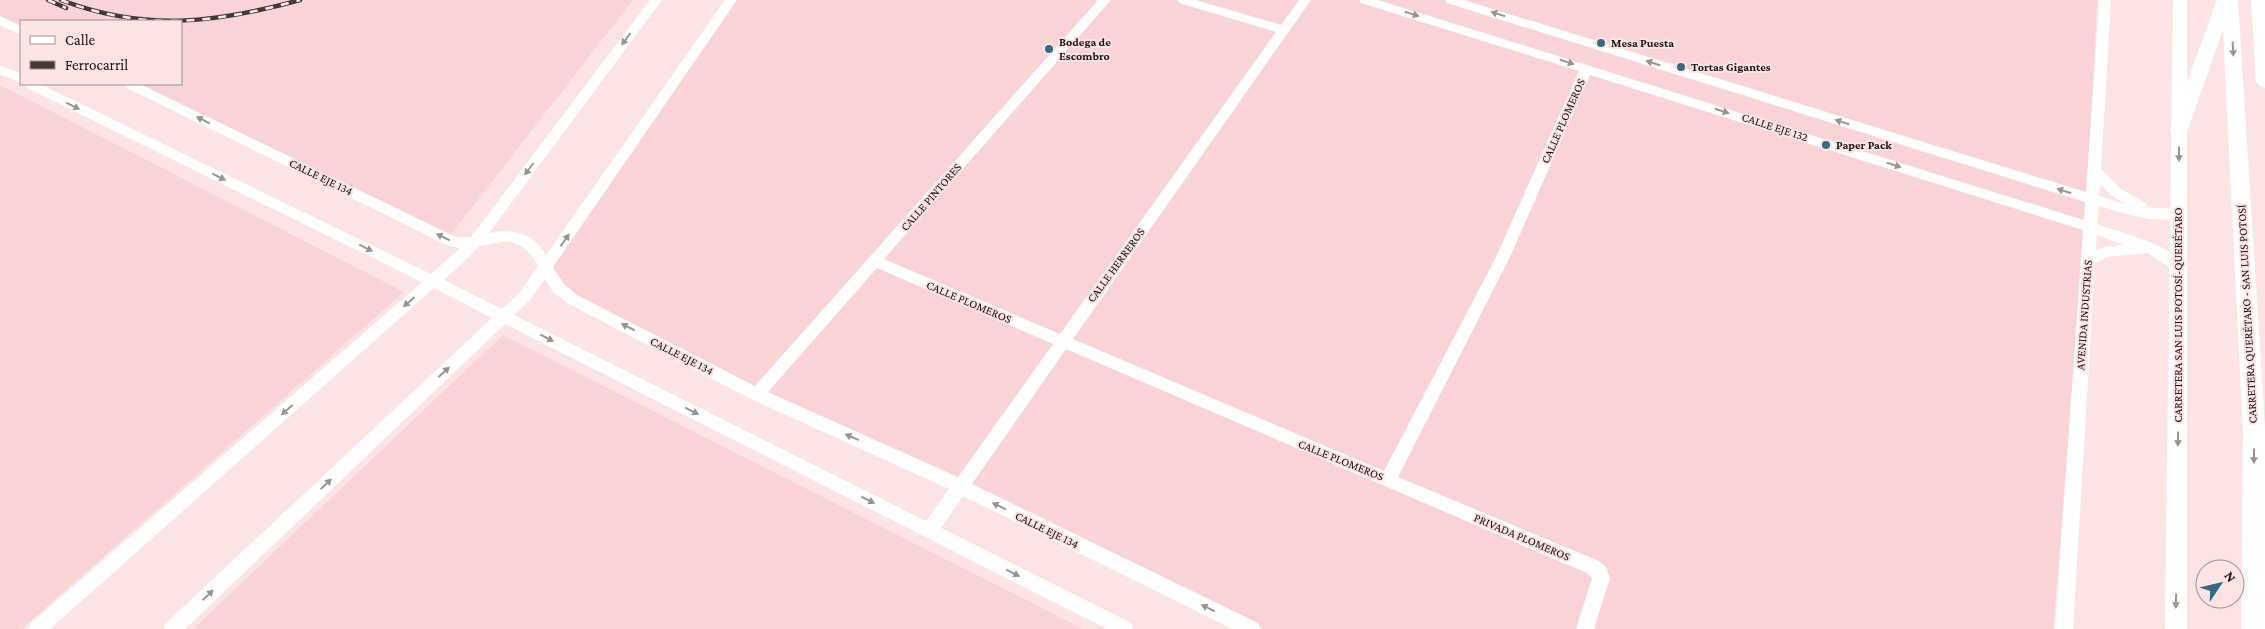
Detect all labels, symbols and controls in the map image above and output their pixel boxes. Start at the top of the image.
one-way arrow [1490,10,1505,18]
one-way arrow [1404,11,1419,19]
legend [20,20,182,85]
text: Calle [65,32,96,48]
one-way arrow [621,32,632,45]
place label: Bodega de Escombro [1059,35,1111,63]
place label: Mesa Puesta [1611,36,1674,50]
marker: Mesa Puesta [1595,37,1607,49]
one-way arrow [2229,41,2237,57]
marker: Bodega de Escombro [1043,43,1055,55]
text: Ferrocarril [65,57,128,73]
one-way arrow [1560,58,1575,66]
one-way arrow [1646,58,1661,66]
place label: Tortas Gigantes [1691,60,1771,74]
marker: Tortas Gigantes [1675,61,1687,73]
street label: CALLE PLOMEROS [1538,76,1588,165]
one-way arrow [66,101,81,110]
one-way arrow [1715,107,1730,115]
street label: CALLE EJE 132 [1740,110,1810,144]
one-way arrow [196,115,210,123]
one-way arrow [1834,117,1849,125]
place label: Paper Pack [1836,138,1892,152]
marker: Paper Pack [1820,139,1832,151]
one-way arrow [2175,146,2183,162]
street label: CALLE EJE 134 [287,156,355,198]
street label: CALLE PINTORES [898,160,965,234]
one-way arrow [1886,161,1901,169]
one-way arrow [524,162,534,176]
one-way arrow [212,173,227,181]
one-way arrow [2056,186,2071,194]
street label: CARRETERA QUERÉTARO - SAN LUIS POTOSÍ [2234,204,2260,424]
street label: CARRETERA SAN LUIS POTOSÍ-QUERÉTARO [2171,208,2185,422]
street label: CALLE HERREROS [1084,225,1148,305]
one-way arrow [436,233,451,241]
one-way arrow [560,234,570,247]
one-way arrow [358,244,373,252]
street label: AVENIDA INDUSTRIAS [2073,259,2095,371]
street label: CALLE PLOMEROS [924,278,1014,326]
one-way arrow [403,297,416,308]
one-way arrow [620,323,635,331]
one-way arrow [539,334,554,342]
street label: CALLE EJE 134 [648,334,716,378]
one-way arrow [437,366,449,378]
one-way arrow [280,404,293,415]
one-way arrow [684,407,699,415]
one-way arrow [2173,431,2181,447]
one-way arrow [845,432,859,440]
street label: CALLE PLOMEROS [1296,436,1386,484]
one-way arrow [2250,448,2258,464]
one-way arrow [319,478,331,490]
one-way arrow [861,496,875,504]
one-way arrow [992,502,1006,510]
street label: CALLE EJE 134 [1013,509,1081,551]
street label: PRIVADA PLOMEROS [1472,510,1573,564]
north arrow [2195,559,2245,609]
text: N [2221,568,2240,585]
one-way arrow [1006,569,1020,577]
one-way arrow [201,590,213,602]
one-way arrow [2172,593,2180,609]
one-way arrow [1201,604,1216,612]

